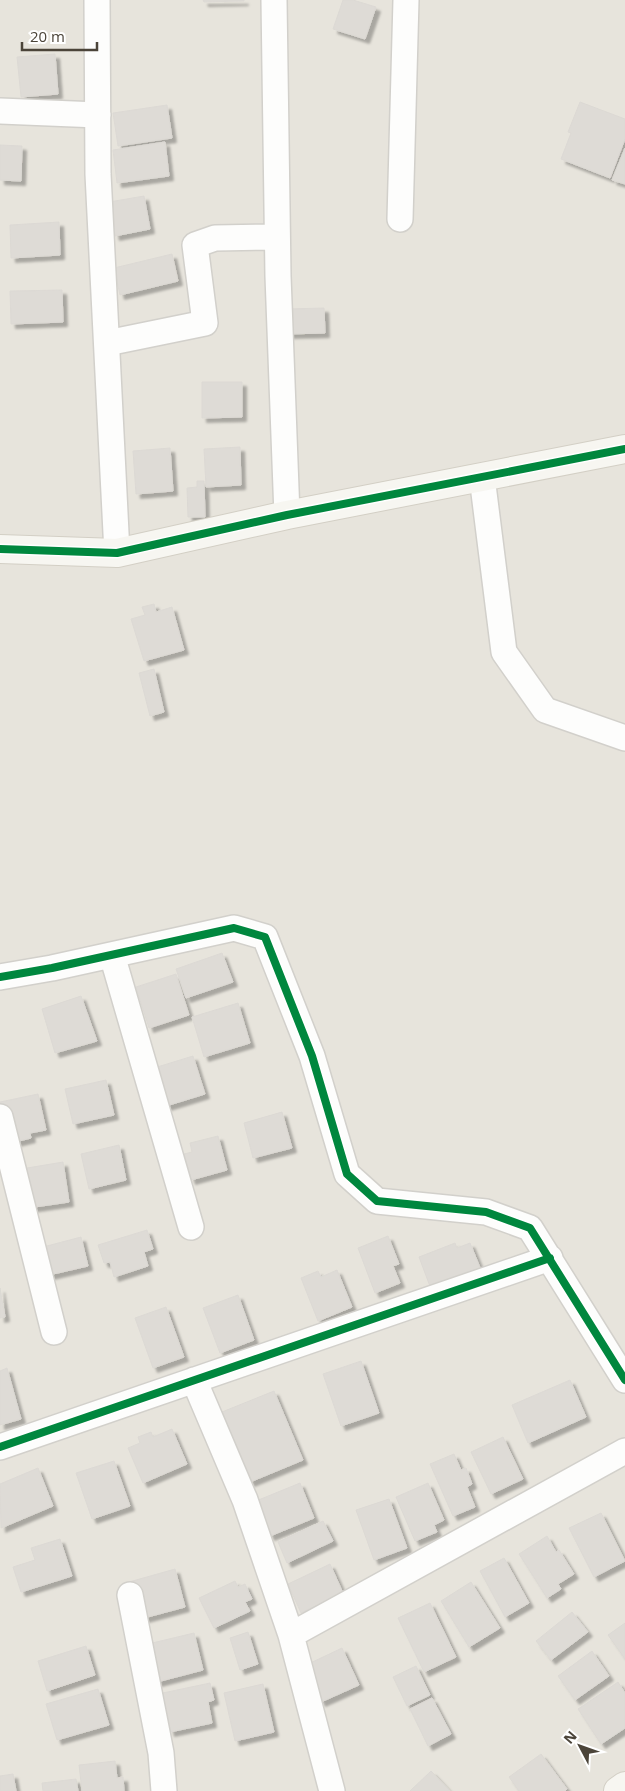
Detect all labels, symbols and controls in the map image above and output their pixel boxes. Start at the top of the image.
scale bar [22,20,98,52]
text: 20 m [30,26,65,46]
north arrow [555,1721,605,1771]
text: N [559,1727,581,1748]

